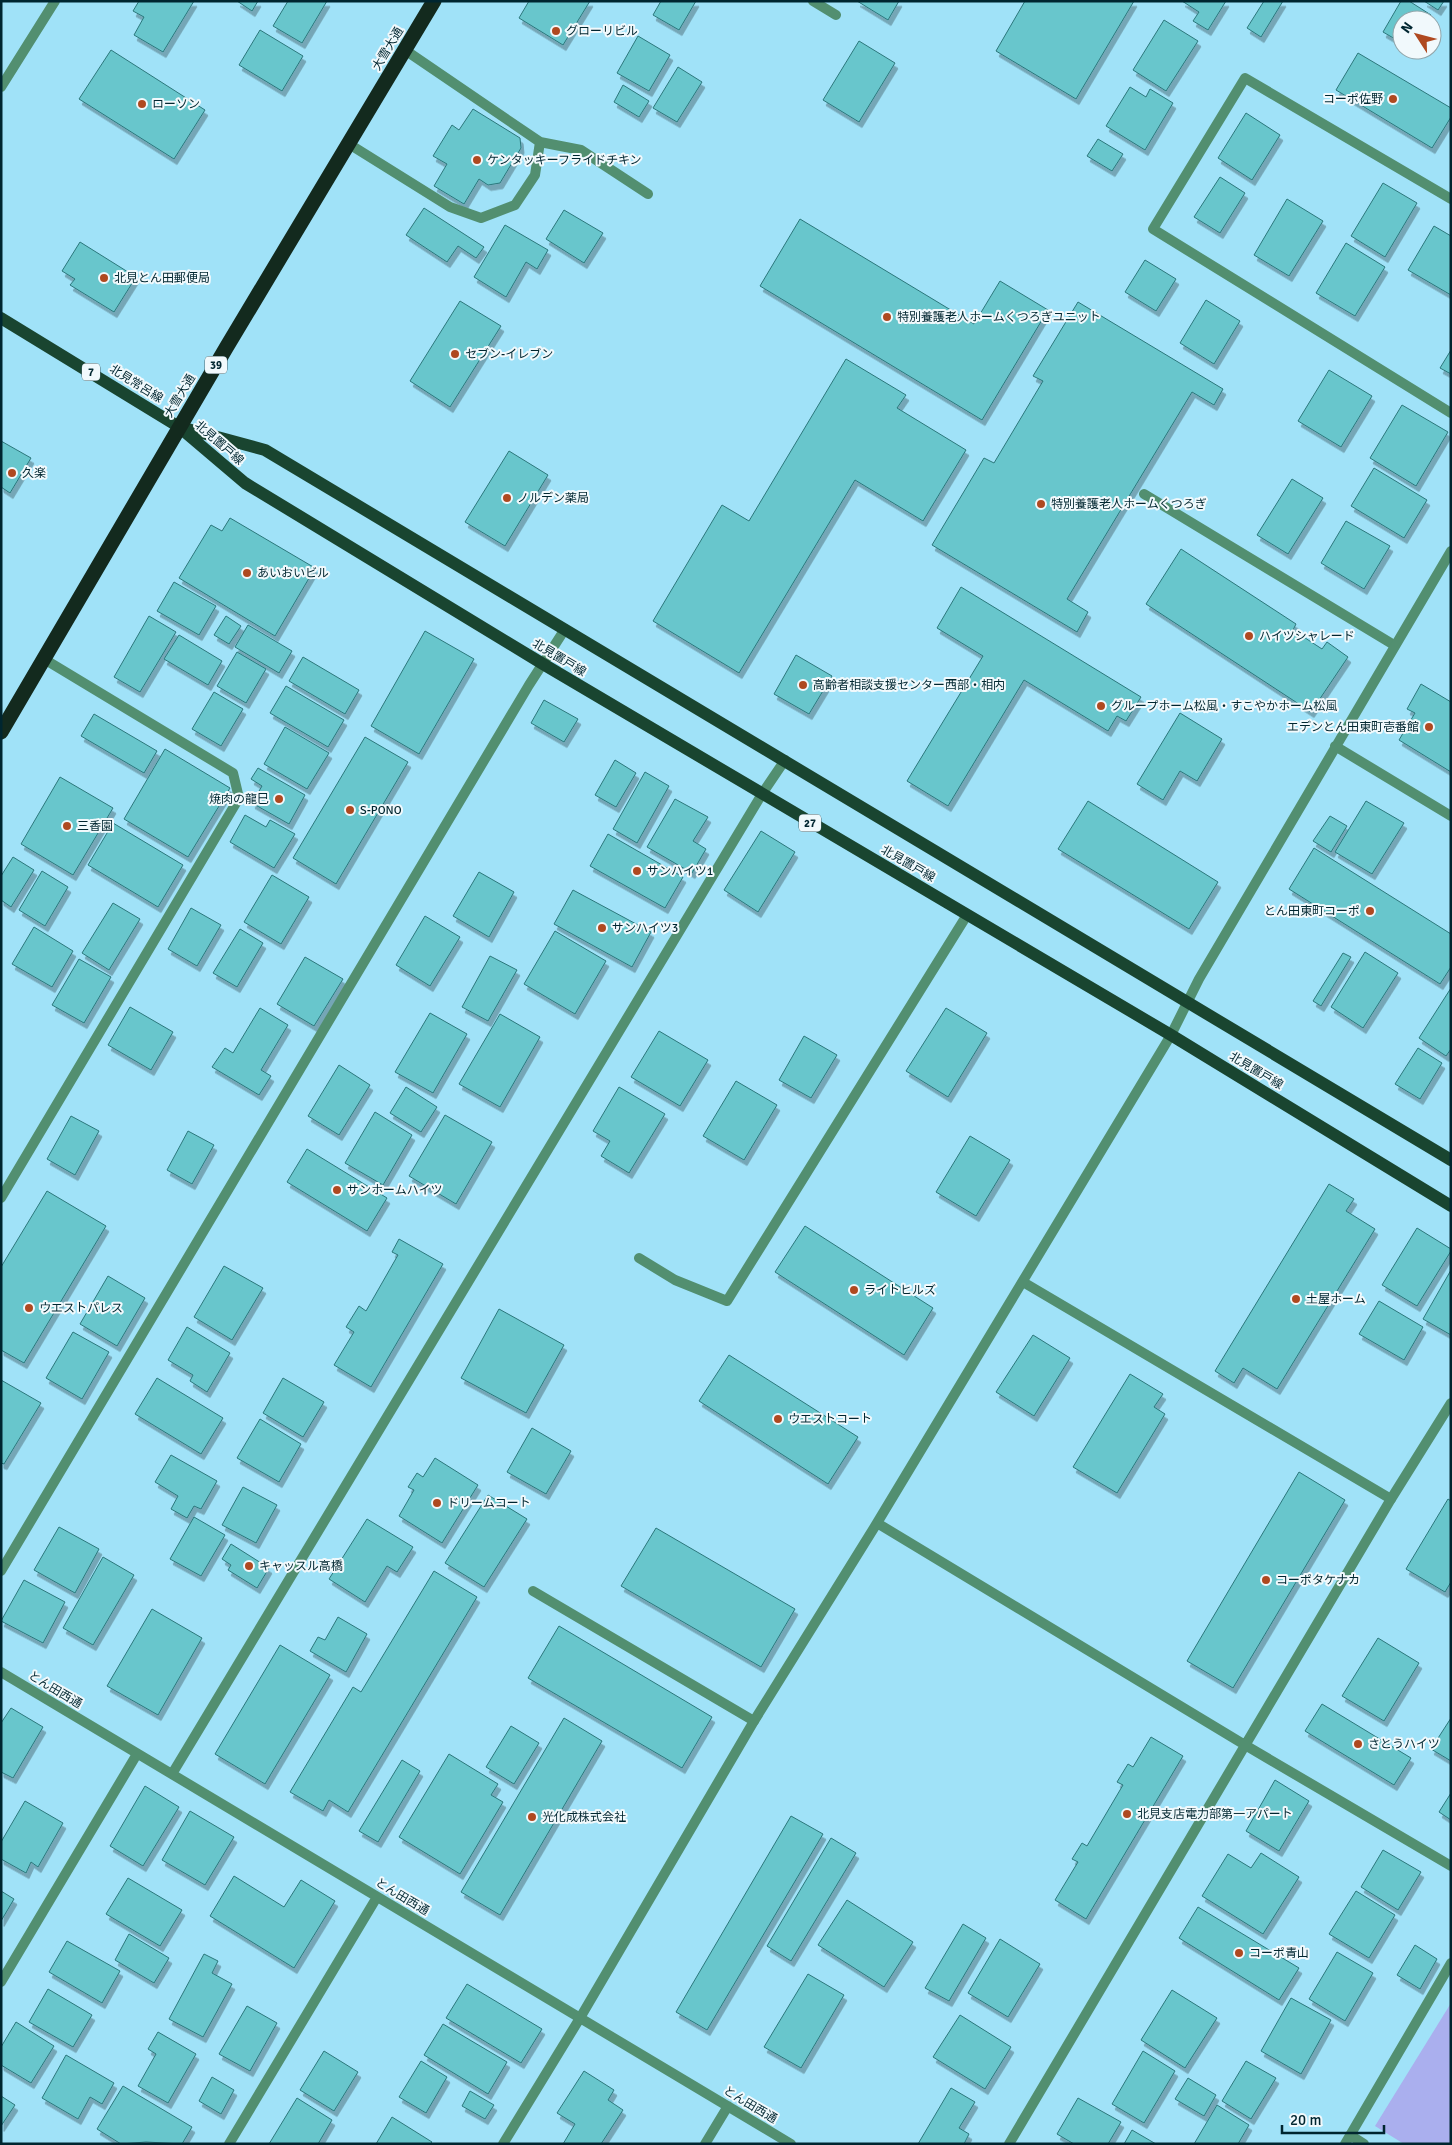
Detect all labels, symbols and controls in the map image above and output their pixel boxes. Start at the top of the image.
north arrow [1392,10,1442,60]
text: N [1397,19,1417,37]
place label: グローリビル [566,24,638,39]
street label: 大雪大通 [369,25,407,73]
marker: グローリビル [550,25,562,37]
place label: コーポ佐野 [1323,92,1383,107]
marker: コーポ佐野 [1387,93,1399,105]
place label: ローソン [152,97,200,112]
marker: ローソン [136,98,148,110]
place label: ケンタッキーフライドチキン [487,153,642,168]
marker: ケンタッキーフライドチキン [471,154,483,166]
place label: 北見とん田郵便局 [114,271,210,286]
marker: 北見とん田郵便局 [98,272,110,284]
place label: 特別養護老人ホームくつろぎユニット [897,310,1101,325]
marker: 特別養護老人ホームくつろぎユニット [881,311,893,323]
place label: セブン-イレブン [465,347,553,362]
marker: セブン-イレブン [449,348,461,360]
road number: 39 [205,356,227,374]
street label: 北見常呂線 [107,362,165,406]
road number: 7 [82,364,100,381]
street label: 大雪大通 [161,372,199,420]
street label: 北見置戸線 [191,418,247,468]
place label: 久楽 [22,466,46,481]
marker: 久楽 [6,467,18,479]
place label: ノルデン薬局 [517,491,589,506]
marker: ノルデン薬局 [501,492,513,504]
place label: 特別養護老人ホームくつろぎ [1051,497,1207,512]
marker: 特別養護老人ホームくつろぎ [1035,498,1047,510]
place label: あいおいビル [257,566,329,581]
marker: あいおいビル [241,567,253,579]
place label: ハイツシャレード [1259,629,1355,644]
marker: ハイツシャレード [1243,630,1255,642]
street label: 北見置戸線 [529,636,589,680]
place label: 高齢者相談支援センター西部・相内 [813,678,1005,693]
marker: 高齢者相談支援センター西部・相内 [797,679,809,691]
place label: グループホーム松風・すこやかホーム松風 [1111,699,1338,714]
marker: グループホーム松風・すこやかホーム松風 [1095,700,1107,712]
place label: エデンとん田東町壱番館 [1287,720,1419,735]
marker: エデンとん田東町壱番館 [1423,721,1435,733]
place label: 焼肉の龍巳 [209,792,269,807]
marker: 焼肉の龍巳 [273,793,285,805]
place label: S-PONO [360,803,402,818]
marker: S-PONO [344,804,356,816]
road number: 27 [799,814,821,831]
place label: 三香園 [77,819,113,834]
marker: 三香園 [61,820,73,832]
street label: 北見置戸線 [878,843,938,885]
place label: サンハイツ1 [647,864,713,879]
marker: サンハイツ1 [631,865,643,877]
place label: とん田東町コーポ [1264,904,1360,919]
marker: とん田東町コーポ [1364,905,1376,917]
place label: サンハイツ3 [612,921,678,936]
marker: サンハイツ3 [596,922,608,934]
street label: 北見置戸線 [1226,1049,1286,1093]
place label: サンホームハイツ [347,1183,442,1198]
marker: サンホームハイツ [331,1184,343,1196]
place label: ライトヒルズ [864,1283,936,1298]
marker: ライトヒルズ [848,1284,860,1296]
place label: 土屋ホーム [1306,1292,1366,1307]
marker: 土屋ホーム [1290,1293,1302,1305]
place label: ウエストパレス [39,1301,123,1316]
marker: ウエストパレス [23,1302,35,1314]
place label: ウエストコート [788,1412,872,1427]
marker: ウエストコート [772,1413,784,1425]
place label: ドリームコート [447,1496,531,1511]
marker: ドリームコート [431,1497,443,1509]
place label: キャッスル高橋 [259,1559,343,1574]
marker: キャッスル高橋 [243,1560,255,1572]
place label: コーポタケナカ [1276,1573,1360,1588]
marker: コーポタケナカ [1260,1574,1272,1586]
street label: とん田西通 [25,1668,85,1712]
place label: さとうハイツ [1368,1737,1440,1752]
marker: さとうハイツ [1352,1738,1364,1750]
place label: 北見支店電力部第一アパート [1137,1807,1293,1822]
marker: 北見支店電力部第一アパート [1121,1808,1133,1820]
place label: 光化成株式会社 [542,1810,626,1825]
marker: 光化成株式会社 [526,1811,538,1823]
street label: とん田西通 [372,1875,432,1919]
place label: コーポ青山 [1249,1946,1309,1961]
marker: コーポ青山 [1233,1947,1245,1959]
street label: とん田西通 [720,2083,780,2127]
scale bar [1282,2102,1384,2134]
text: 20 m [1290,2111,1321,2129]

